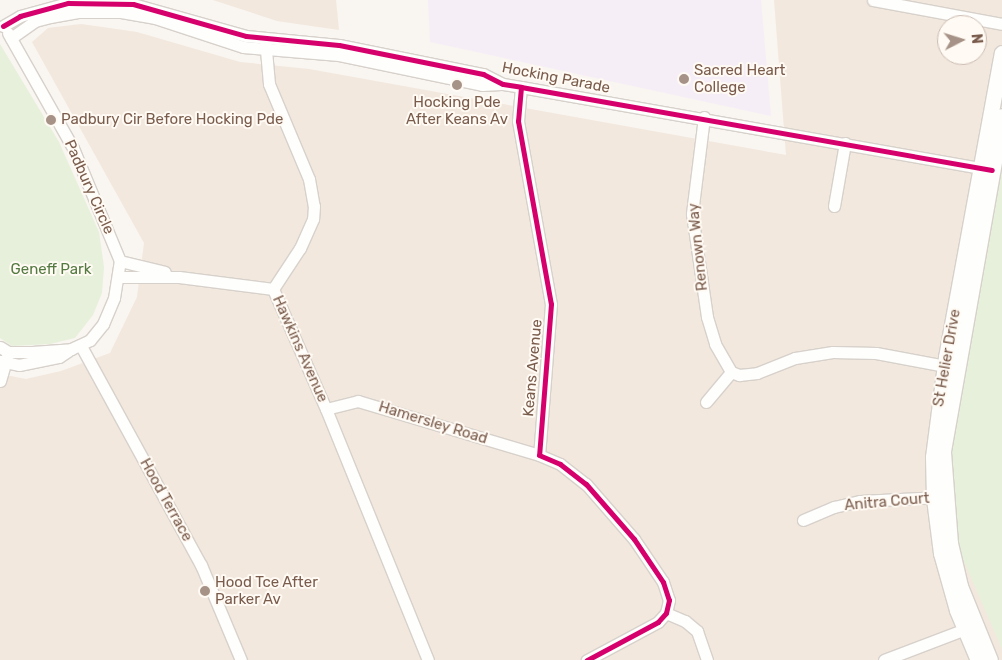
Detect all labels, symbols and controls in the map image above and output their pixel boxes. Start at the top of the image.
north arrow [937,15,987,65]
text: N [968,33,985,44]
street label: Hocking Parade [500,59,612,97]
place label: Sacred Heart College [694,61,785,96]
marker: Sacred Heart College [678,73,690,85]
marker: Hocking Pde After Keans Av [451,79,463,91]
place label: Hocking Pde After Keans Av [406,93,508,128]
place label: Padbury Cir Before Hocking Pde [61,111,284,129]
marker: Padbury Cir Before Hocking Pde [45,114,57,126]
street label: Padbury Circle [60,137,118,237]
street label: Renown Way [684,202,712,292]
park label: Geneff Park [10,261,92,279]
street label: Hawkins Avenue [268,293,332,405]
street label: St Helier Drive [930,308,964,408]
street label: Keans Avenue [520,318,546,418]
street label: Hamersley Road [376,398,490,448]
street label: Hood Terrace [136,455,196,545]
street label: Anitra Court [844,489,930,515]
place label: Hood Tce After Parker Av [215,573,319,608]
marker: Hood Tce After Parker Av [199,585,211,597]

